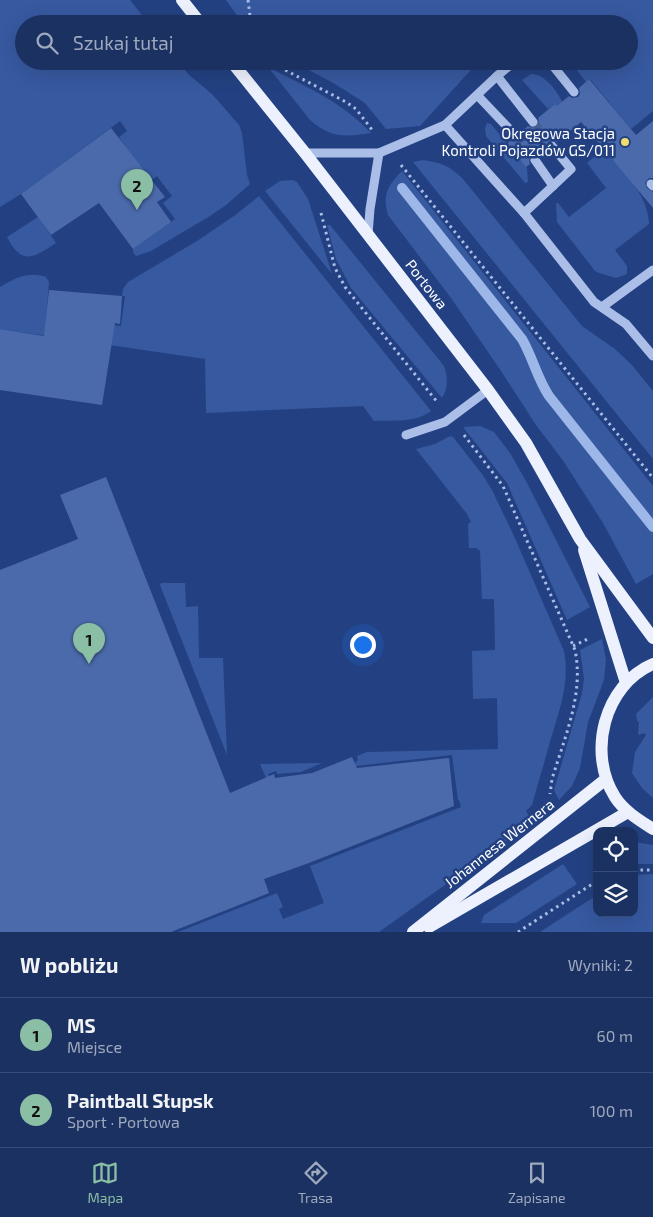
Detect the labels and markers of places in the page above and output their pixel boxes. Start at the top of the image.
place label: Okręgowa Stacja Kontroli Pojazdów GS/011 [442,124,615,160]
marker: Okręgowa Stacja Kontroli Pojazdów GS/011 [619,136,631,148]
pin: 2 [121,169,153,210]
pin: 1 [73,623,105,664]

